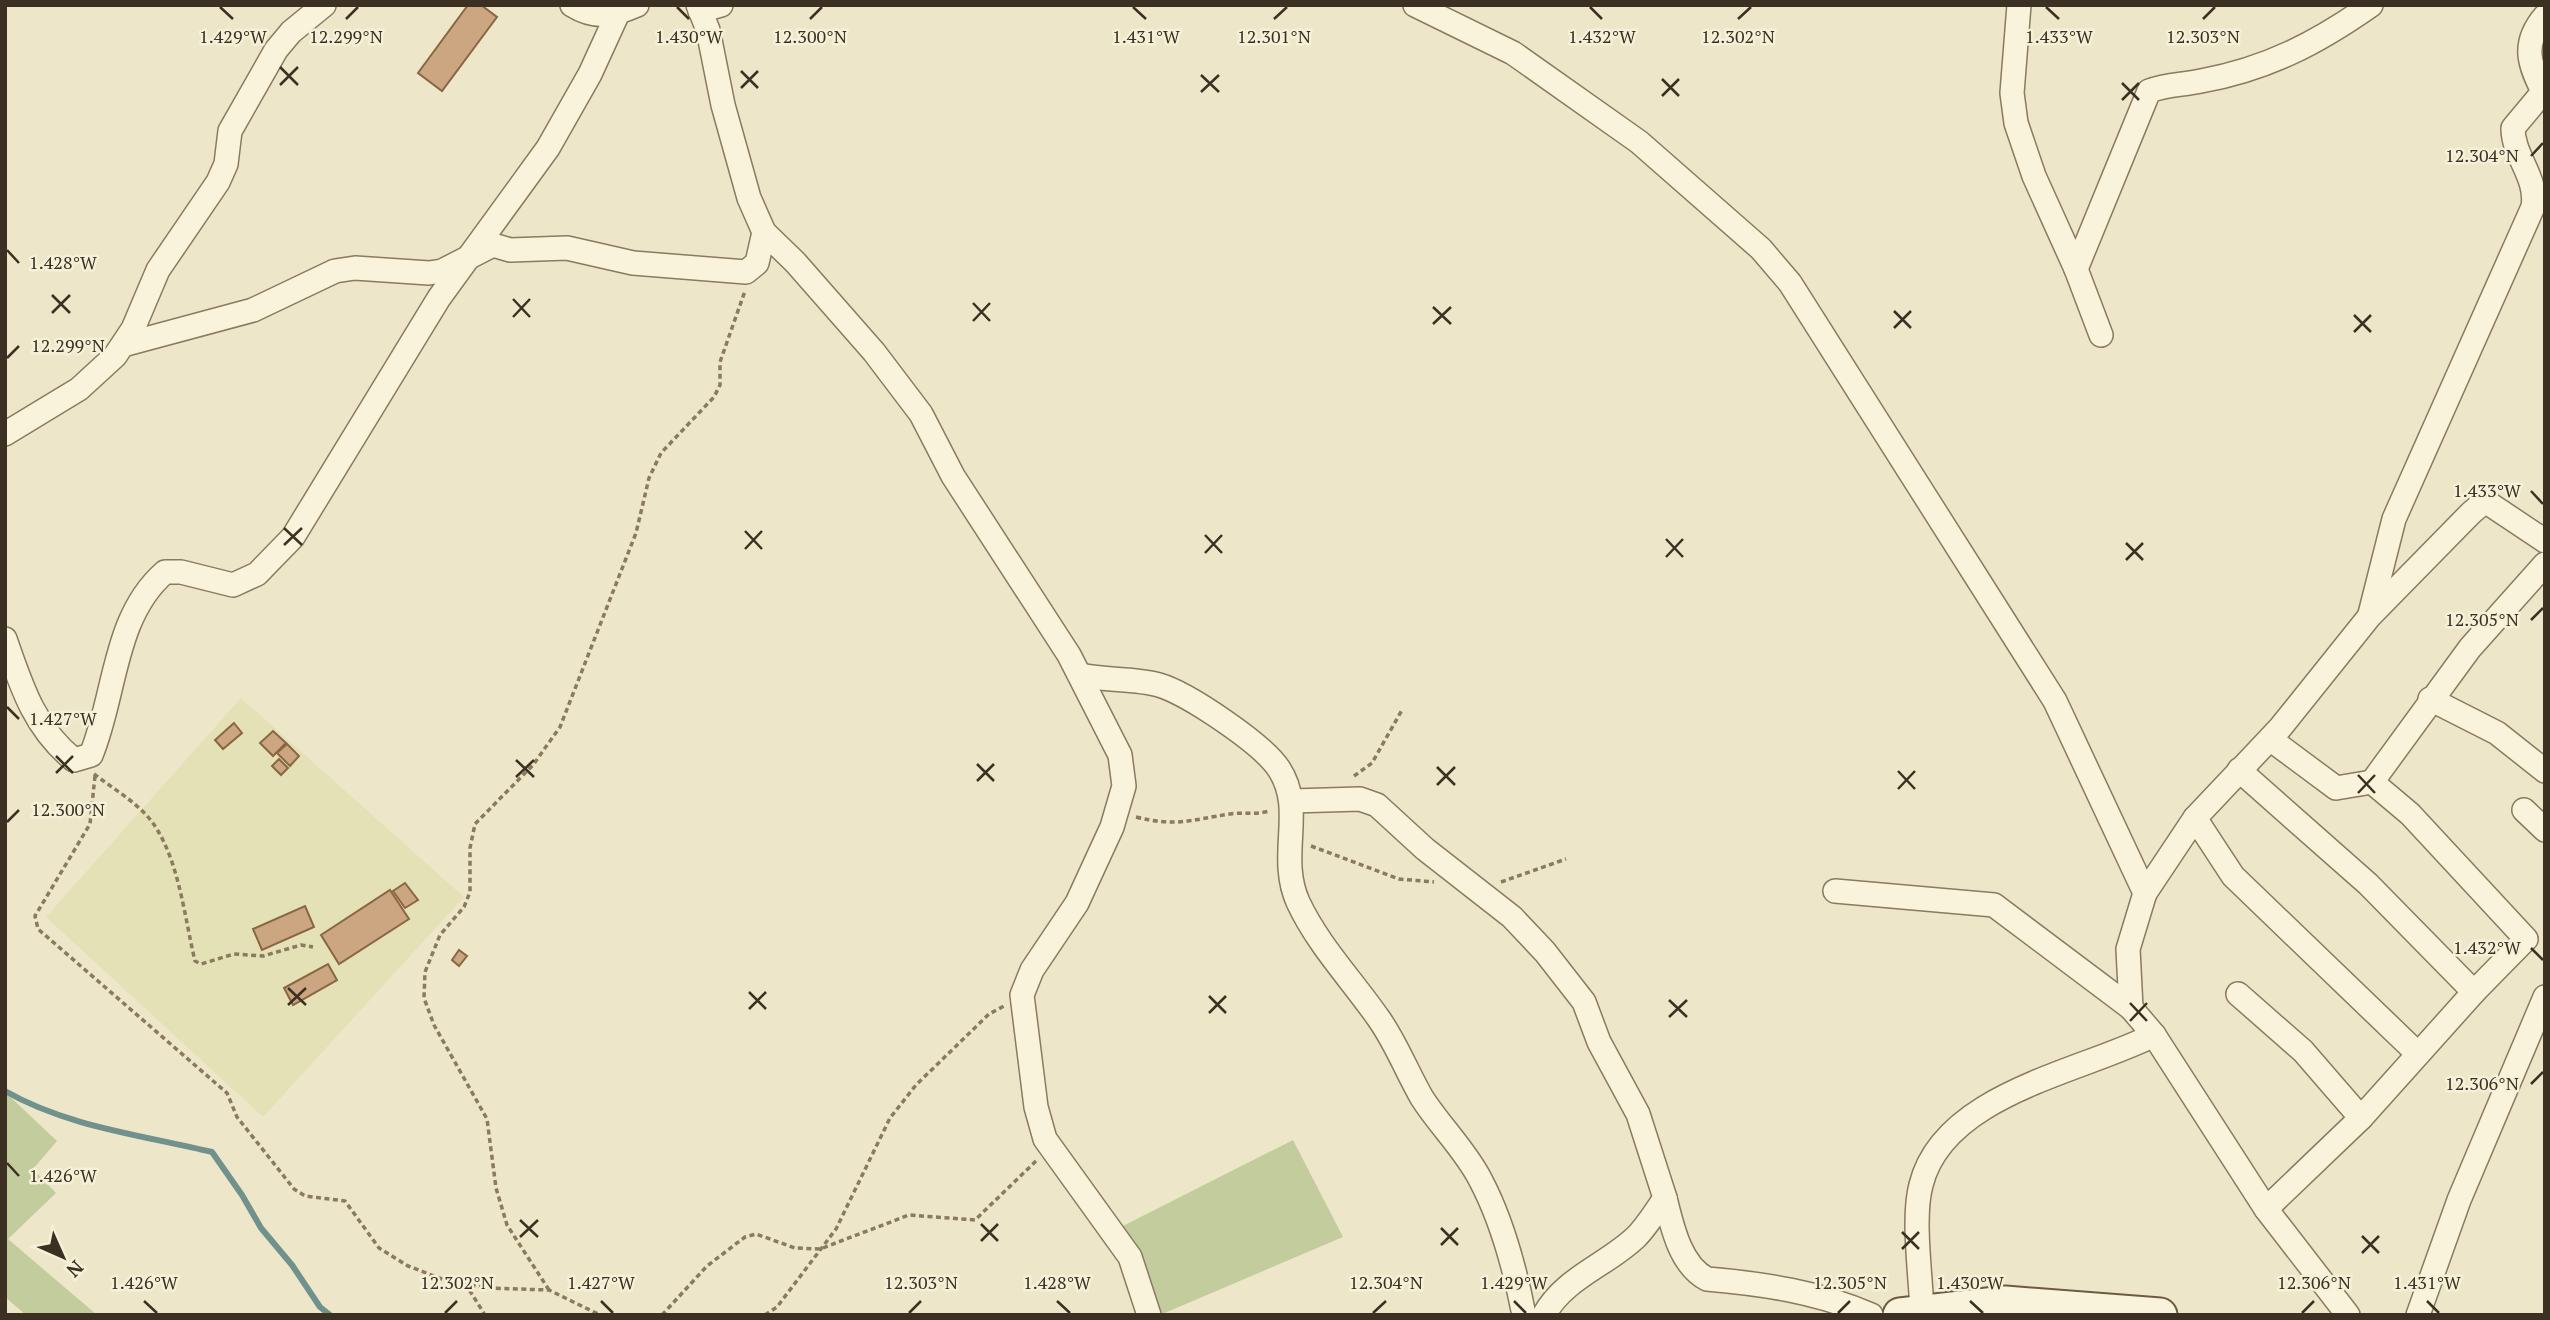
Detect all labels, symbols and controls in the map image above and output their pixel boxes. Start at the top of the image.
text: 1.429°W [199,24,267,48]
text: 12.299°N [309,24,383,48]
text: 1.430°W [655,24,723,48]
text: 12.300°N [773,24,847,48]
text: 1.431°W [1112,24,1180,48]
text: 12.301°N [1237,24,1311,48]
text: 1.432°W [1568,24,1636,48]
text: 12.302°N [1701,24,1775,48]
text: 1.433°W [2025,24,2093,48]
text: 12.303°N [2166,24,2240,48]
text: 12.304°N [2445,143,2519,167]
text: 1.428°W [29,250,97,274]
text: 12.299°N [31,333,105,357]
text: 1.433°W [2453,478,2521,502]
text: 12.305°N [2445,607,2519,631]
text: 1.427°W [29,706,97,730]
text: 12.300°N [31,797,105,821]
text: 1.432°W [2453,935,2521,959]
text: 12.306°N [2445,1071,2519,1095]
text: 1.426°W [29,1163,97,1187]
north arrow [28,1222,98,1292]
text: N [61,1255,89,1284]
text: 1.426°W [110,1270,178,1294]
text: 12.302°N [420,1270,494,1294]
text: 1.427°W [567,1270,635,1294]
text: 12.303°N [884,1270,958,1294]
text: 1.428°W [1023,1270,1091,1294]
text: 12.304°N [1349,1270,1423,1294]
text: 1.429°W [1480,1270,1548,1294]
text: 12.305°N [1813,1270,1887,1294]
text: 1.430°W [1936,1270,2004,1294]
text: 12.306°N [2277,1270,2351,1294]
text: 1.431°W [2393,1270,2461,1294]

